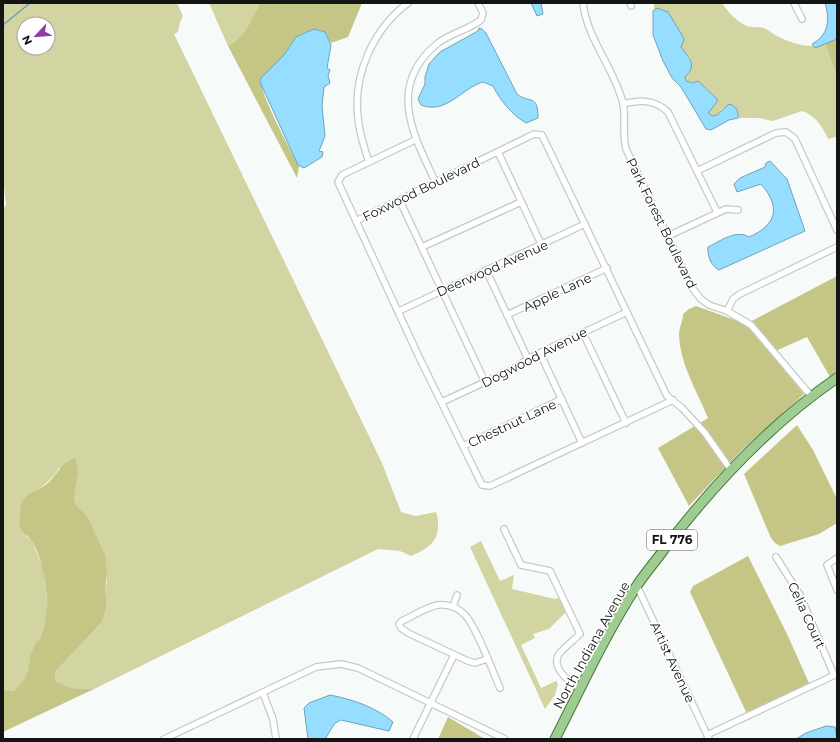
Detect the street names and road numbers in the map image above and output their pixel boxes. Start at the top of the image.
street label: Foxwood Boulevard [360,154,482,224]
street label: Park Forest Boulevard [623,155,701,291]
street label: Deerwood Avenue [434,236,551,300]
street label: Apple Lane [520,269,594,315]
street label: Dogwood Avenue [478,323,590,391]
street label: Chestnut Lane [465,395,559,450]
road number: FL 776 [647,530,697,550]
street label: North Indiana Avenue [549,578,633,712]
street label: Celia Court [785,579,829,651]
street label: Artist Avenue [647,619,699,705]

